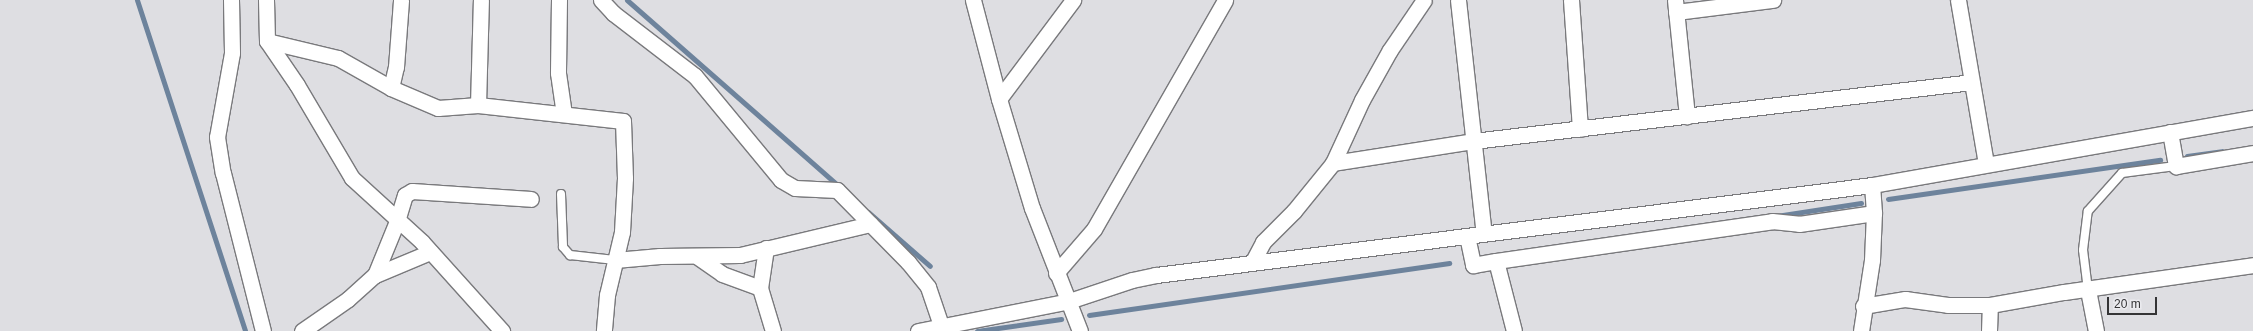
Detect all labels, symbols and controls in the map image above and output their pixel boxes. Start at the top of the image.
scale bar [2109,289,2159,315]
text: 20 m [2114,297,2141,311]

